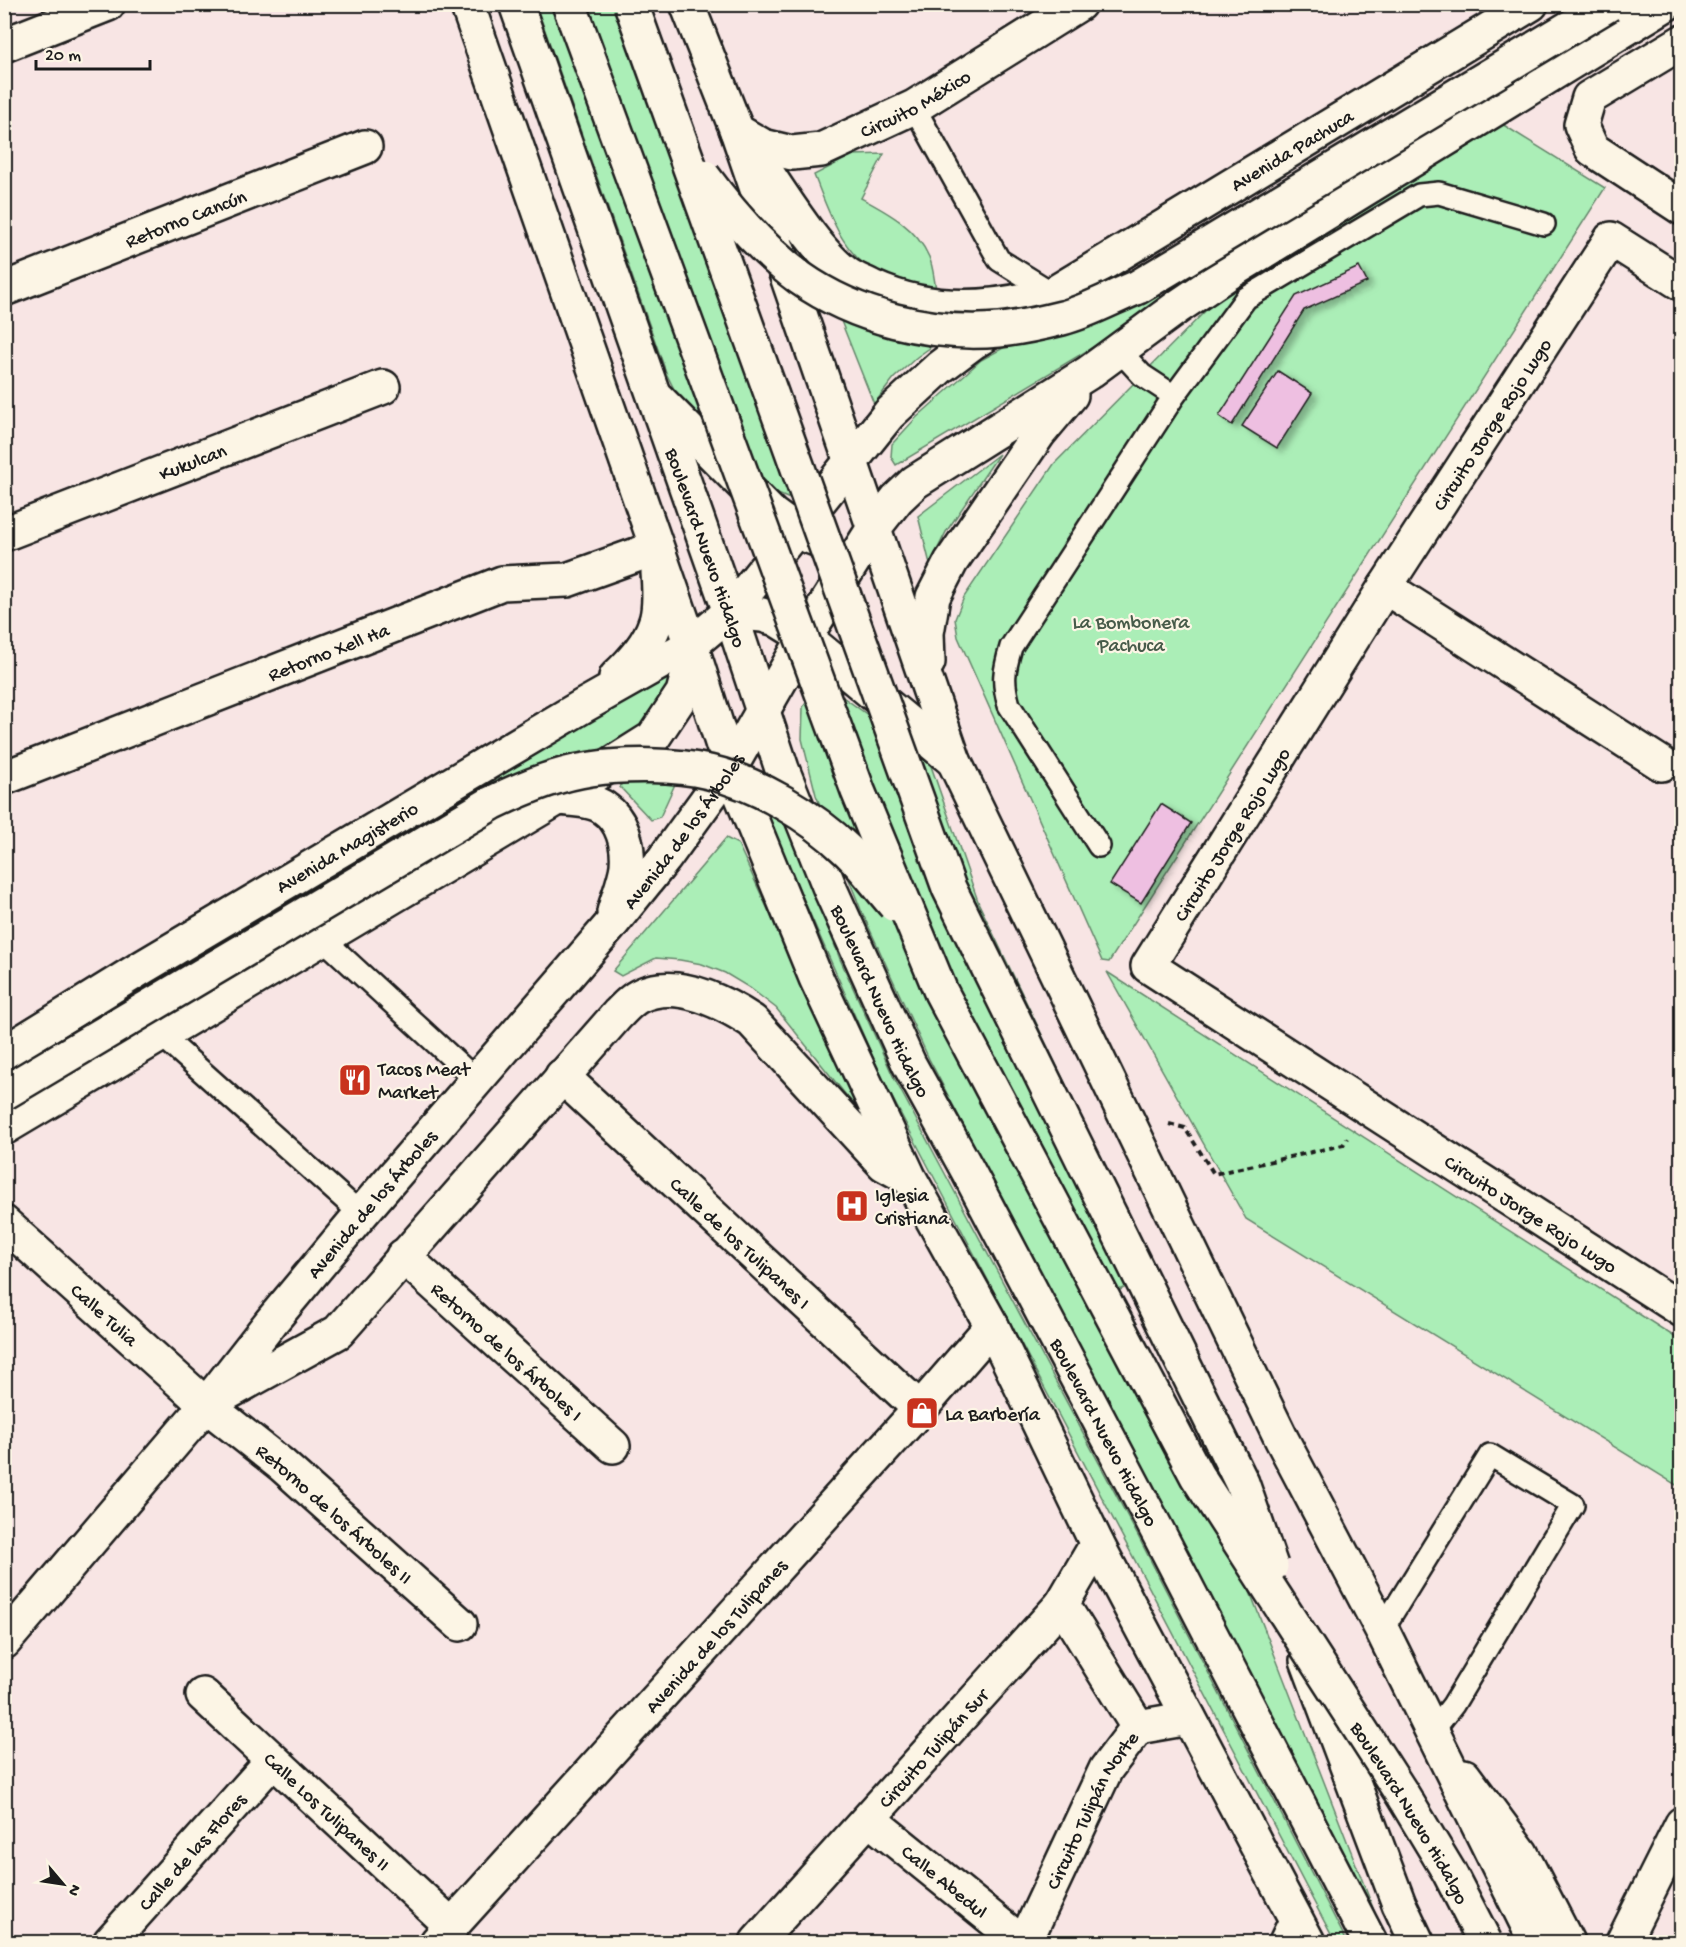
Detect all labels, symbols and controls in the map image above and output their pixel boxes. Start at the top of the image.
scale bar [36,33,150,71]
text: 20 m [45,46,81,67]
street label: Circuito México [857,66,976,145]
street label: Avenida Pachuca [1228,106,1360,198]
street label: Retorno Cancún [123,187,251,255]
street label: Circuito Jorge Rojo Lugo [1430,335,1558,516]
street label: Kukulcan [157,441,231,488]
street label: Boulevard Nuevo Hidalgo [658,445,749,651]
park label: La Bombonera Pachuca [1073,613,1190,659]
street label: Retorno Xell Ha [265,620,394,688]
street label: Circuito Jorge Rojo Lugo [1171,745,1297,927]
street label: Avenida de los Árboles [620,750,751,915]
street label: Avenida Magisterio [273,798,423,900]
street label: Boulevard Nuevo Hidalgo [823,901,933,1103]
place label: Tacos Meat Market [377,1060,471,1106]
restaurant icon: Tacos Meat Market [337,1062,373,1098]
street label: Avenida de los Árboles [304,1126,444,1285]
street label: Circuito Jorge Rojo Lugo [1439,1152,1620,1280]
street label: Calle de los Tulipanes I [663,1174,813,1316]
place label: Iglesia Cristiana [875,1186,950,1232]
hospital icon: Iglesia Cristiana [834,1188,870,1224]
street label: Retorno de los Árboles I [425,1279,586,1428]
street label: Calle Tulia [64,1280,142,1353]
street label: Boulevard Nuevo Hidalgo [1043,1334,1161,1532]
shop icon: La Barbería [904,1395,940,1431]
place label: La Barbería [945,1405,1041,1428]
street label: Retorno de los Árboles II [250,1441,416,1591]
street label: Avenida de los Tulipanes [642,1555,794,1719]
street label: Circuito Tulipán Sur [875,1684,996,1814]
street label: Boulevard Nuevo Hidalgo [1343,1718,1472,1909]
street label: Circuito Tulipán Norte [1043,1728,1146,1894]
street label: Calle Los Tulipanes II [257,1749,393,1877]
street label: Calle de las Flores [135,1789,253,1917]
street label: Calle Abedul [895,1842,991,1925]
north arrow [33,1854,93,1914]
text: N [62,1880,84,1899]

